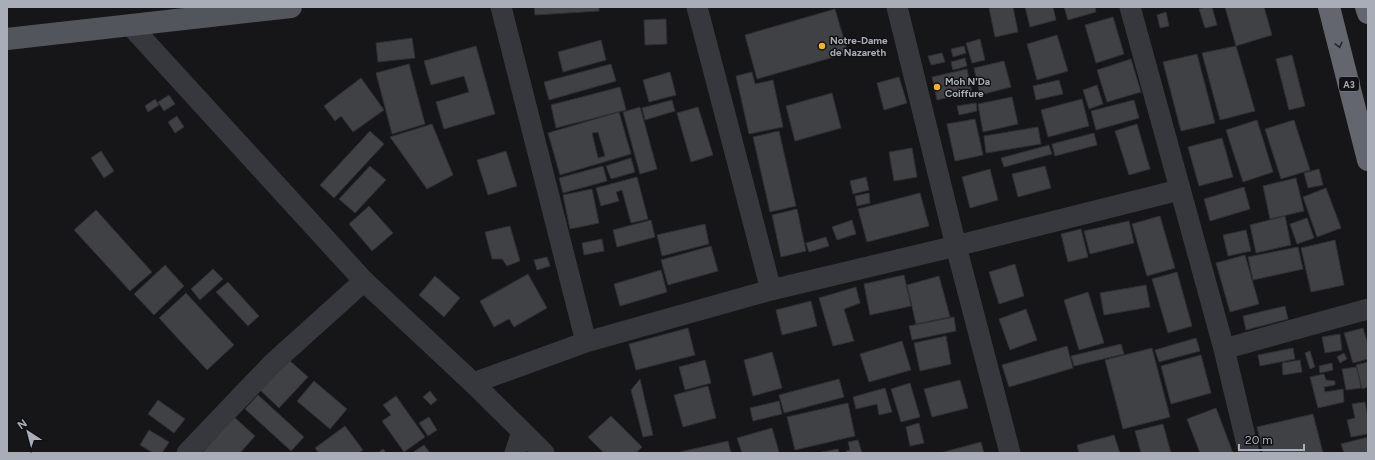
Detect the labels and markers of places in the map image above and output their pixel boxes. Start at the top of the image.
place label: Notre-Dame de Nazareth [830,34,888,59]
marker: Notre-Dame de Nazareth [817,41,827,51]
place label: Moh N'Da Coiffure [945,75,990,100]
marker: Moh N'Da Coiffure [932,82,942,92]

